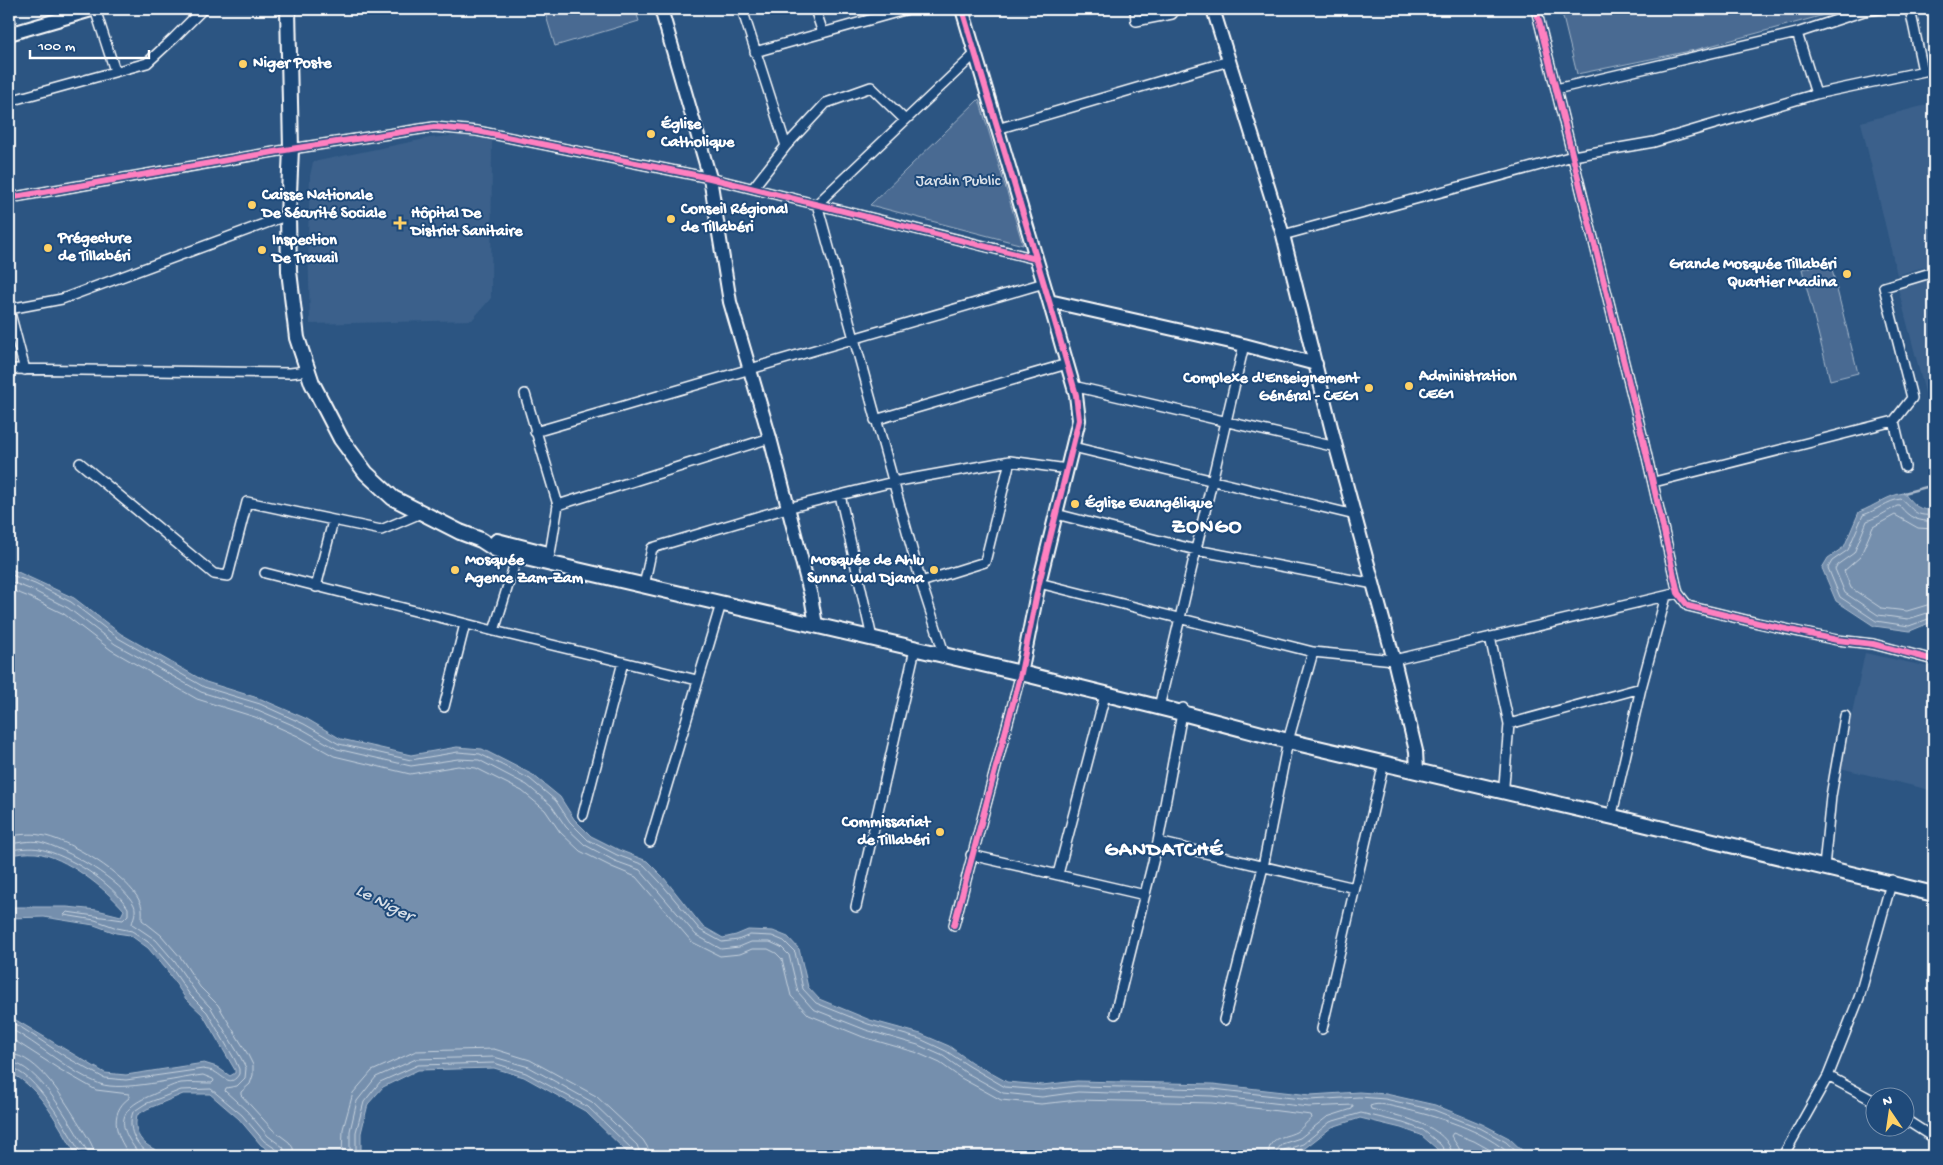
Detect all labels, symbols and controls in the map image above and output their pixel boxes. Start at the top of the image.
scale bar [30,28,149,60]
text: 100 m [37,38,76,56]
place label: Niger Poste [253,55,332,74]
marker: Niger Poste [237,58,249,70]
place label: Église Catholique [660,115,735,153]
marker: Église Catholique [645,128,657,140]
park label: Jardin Public [916,173,1001,192]
place label: Caisse Nationale De Sécurité Sociale [260,187,387,224]
marker: Caisse Nationale De Sécurité Sociale [246,199,258,211]
place label: Conseil Régional de Tillabéri [680,201,789,238]
place label: Hôpital De District Sanitaire [409,205,523,242]
marker: Conseil Régional de Tillabéri [665,213,677,225]
marker: Hôpital De District Sanitaire [393,216,407,230]
place label: Prégecture de Tillabéri [57,230,132,267]
place label: Inspection De Travail [270,232,339,269]
marker: Prégecture de Tillabéri [42,242,54,254]
marker: Inspection De Travail [256,244,268,256]
place label: Grande Mosquée Tillabéri Quartier Madina [1669,256,1838,293]
marker: Grande Mosquée Tillabéri Quartier Madina [1841,268,1853,280]
place label: Administration CEG1 [1418,368,1517,405]
place label: Complexe d'Enseignement Général - CEG1 [1182,370,1360,407]
marker: Administration CEG1 [1403,380,1415,392]
marker: Complexe d'Enseignement Général - CEG1 [1363,382,1375,394]
place label: Église Evangélique [1085,494,1213,514]
marker: Église Evangélique [1069,498,1081,510]
district label: ZONGO [1172,516,1242,541]
place label: Mosquée Agence Zam-Zam [464,552,584,589]
place label: Mosquée de Ahlu Sunna Wal Djama [807,552,925,589]
marker: Mosquée Agence Zam-Zam [449,564,461,576]
marker: Mosquée de Ahlu Sunna Wal Djama [928,564,940,576]
place label: Commissariat de Tillabéri [841,814,931,851]
marker: Commissariat de Tillabéri [934,826,946,838]
district label: GANDATCHÉ [1105,839,1224,864]
water label: Le Niger [352,881,419,929]
north arrow [1866,1088,1916,1138]
text: N [1881,1092,1894,1111]

